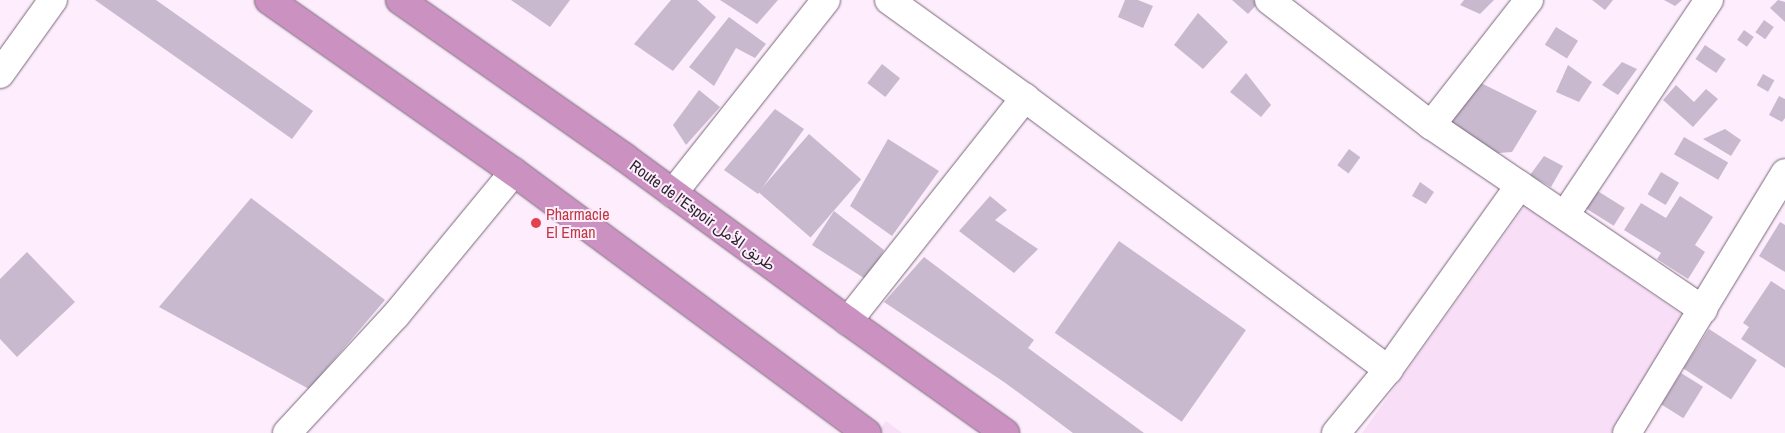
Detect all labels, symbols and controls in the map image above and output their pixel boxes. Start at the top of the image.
street label: Route de l’Espoir طريق الأمل [626,156,780,274]
place label: Pharmacie El Eman [546,204,609,242]
marker: Pharmacie El Eman [530,217,542,229]

